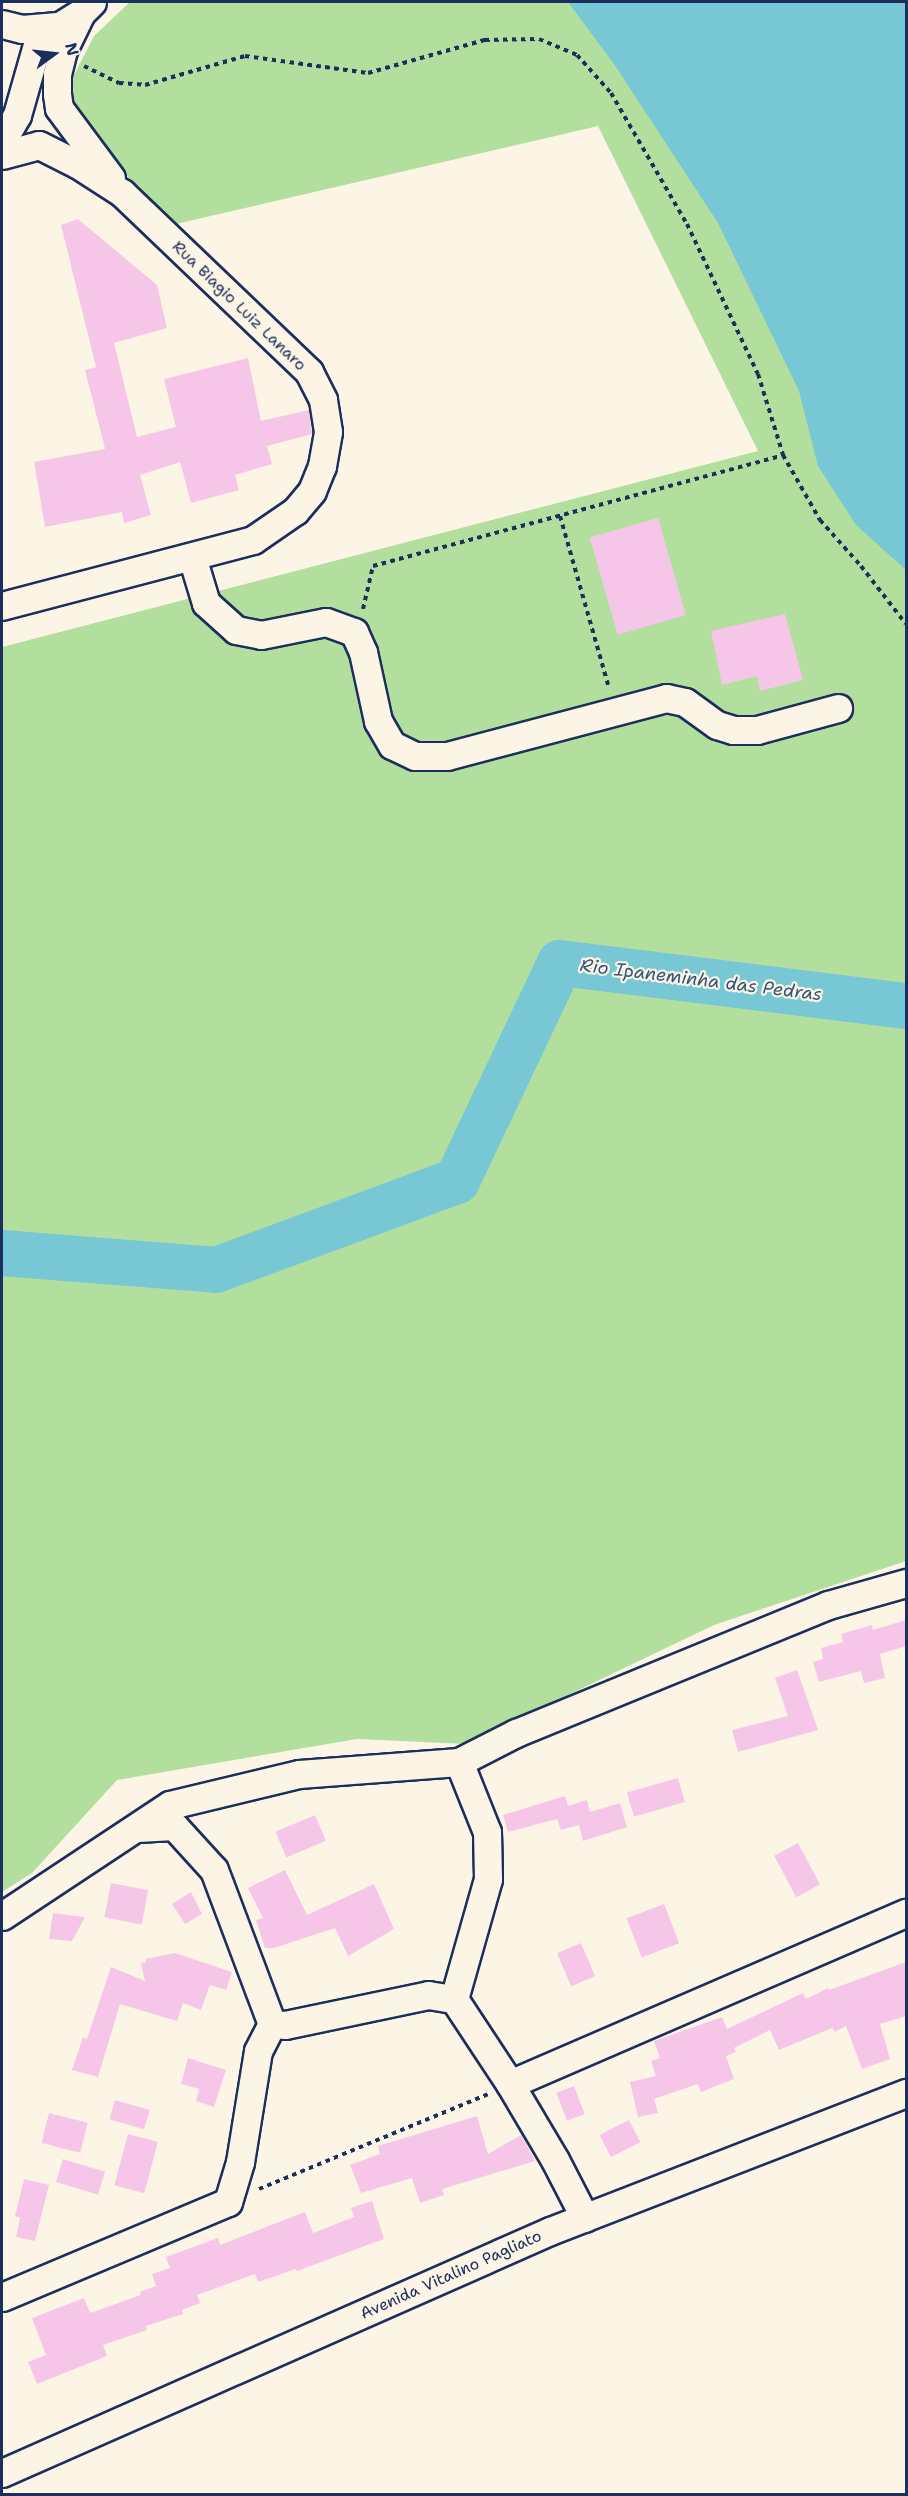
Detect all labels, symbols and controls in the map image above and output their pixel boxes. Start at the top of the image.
north arrow [24,24,84,84]
text: N [60,40,84,58]
street label: Rua Biagio Luiz Lanaro [168,237,310,375]
water label: Rio Ipaneminha das Pedras [579,954,823,1006]
street label: Avenida Vitalino Pagliato [357,2226,545,2324]

